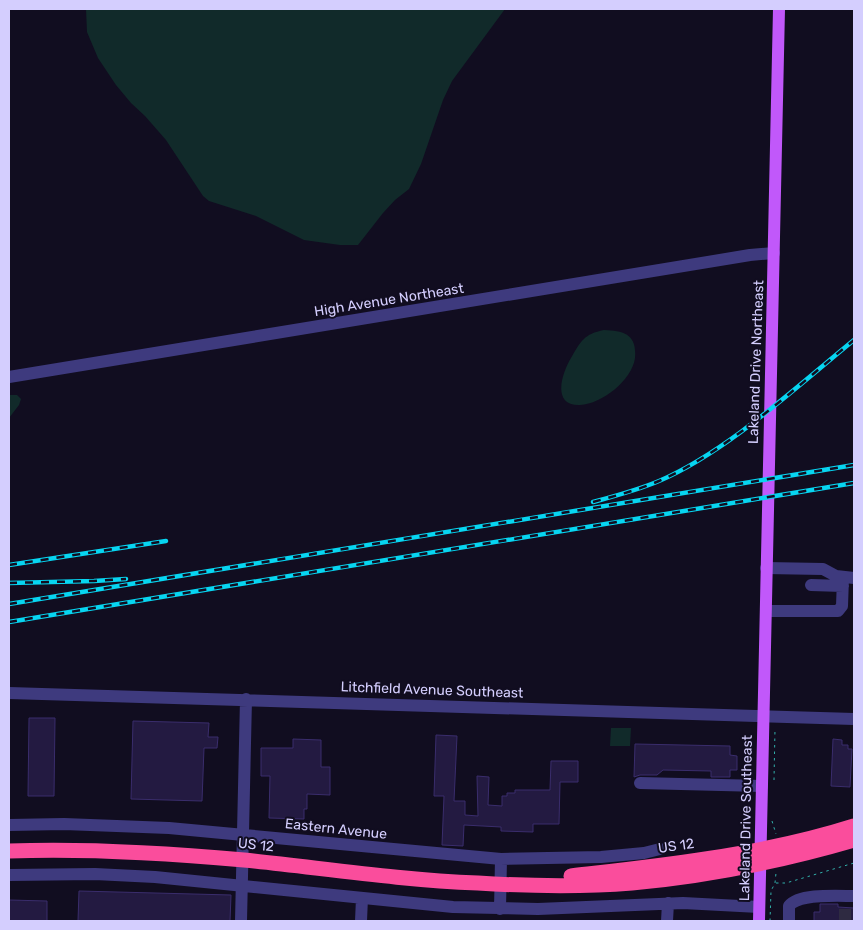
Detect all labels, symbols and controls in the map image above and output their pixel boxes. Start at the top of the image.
street label: Lakeland Drive Northeast [745,279,767,444]
street label: High Avenue Northeast [313,280,465,320]
street label: Litchfield Avenue Southeast [340,678,524,702]
street label: Lakeland Drive Southeast [736,734,756,901]
street label: Eastern Avenue [284,815,388,843]
street label: US 12 [237,835,275,855]
street label: US 12 [657,835,695,857]

